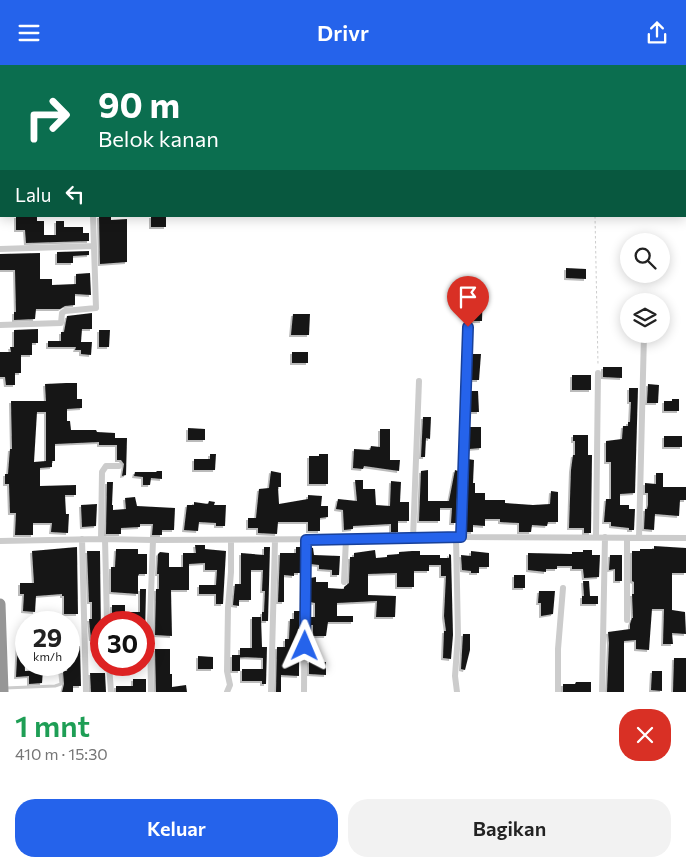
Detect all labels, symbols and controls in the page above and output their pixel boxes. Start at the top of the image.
icon: menu [15,19,43,47]
text: Drivr [317,19,369,46]
icon: share [643,19,671,47]
text: 90 m [98,82,180,125]
icon: right [15,85,80,150]
text: Belok kanan [98,125,219,152]
icon: left [61,180,89,208]
text: Lalu [15,183,51,206]
map controls [620,233,670,343]
button: search [620,233,670,283]
pin [447,276,489,327]
icon: arrive [454,283,482,311]
button: layers [620,293,670,343]
speed limit sign: 30 [90,611,155,676]
position arrow [278,619,330,671]
text: 29 [33,622,62,652]
text: km/h [33,649,62,663]
text: 1 mnt [15,706,90,743]
button: close [619,709,671,761]
text: 410 m · 15:30 [15,744,108,763]
button: Keluar [15,799,338,857]
button: Bagikan [348,799,671,857]

